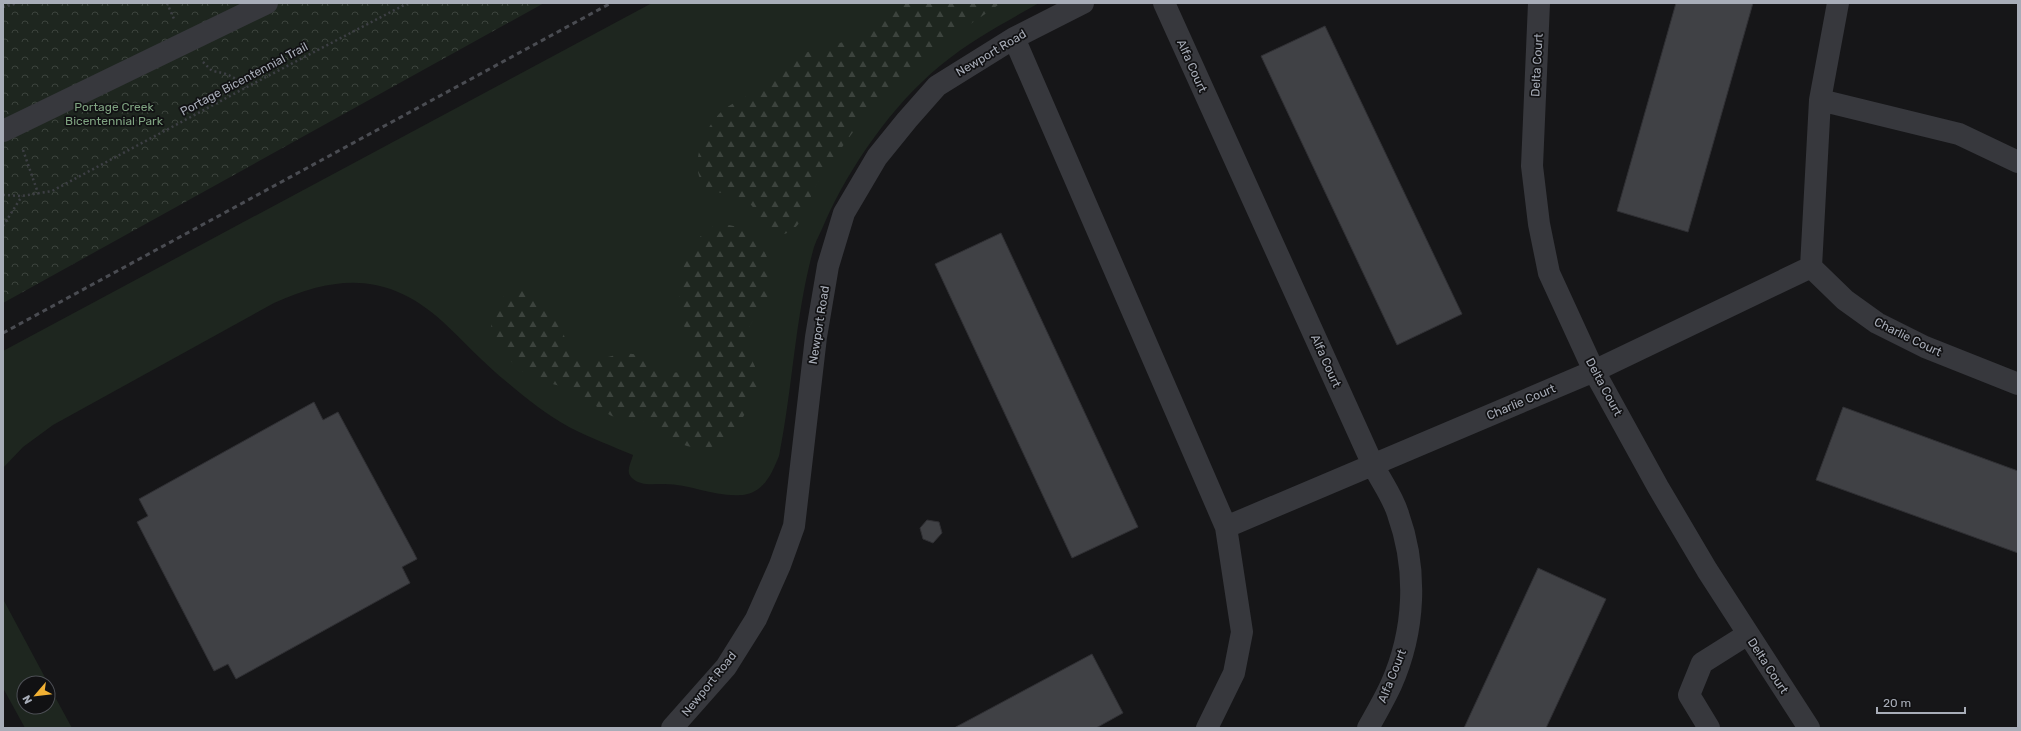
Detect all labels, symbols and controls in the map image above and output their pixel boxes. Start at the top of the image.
street label: Newport Road [953,27,1029,79]
street label: Delta Court [1528,33,1546,97]
street label: Alfa Court [1174,37,1210,95]
street label: Portage Bicentennial Trail [178,39,310,119]
park label: Portage Creek Bicentennial Park [65,100,164,128]
street label: Newport Road [806,285,832,365]
street label: Charlie Court [1872,315,1944,359]
street label: Alfa Court [1308,332,1344,390]
street label: Delta Court [1583,356,1625,419]
street label: Charlie Court [1485,381,1558,423]
street label: Delta Court [1745,636,1791,697]
street label: Alfa Court [1375,647,1409,705]
street label: Newport Road [679,649,739,719]
north arrow [16,675,56,715]
scale bar [1877,689,1965,715]
text: N [20,693,35,706]
text: 20 m [1883,696,1911,710]

